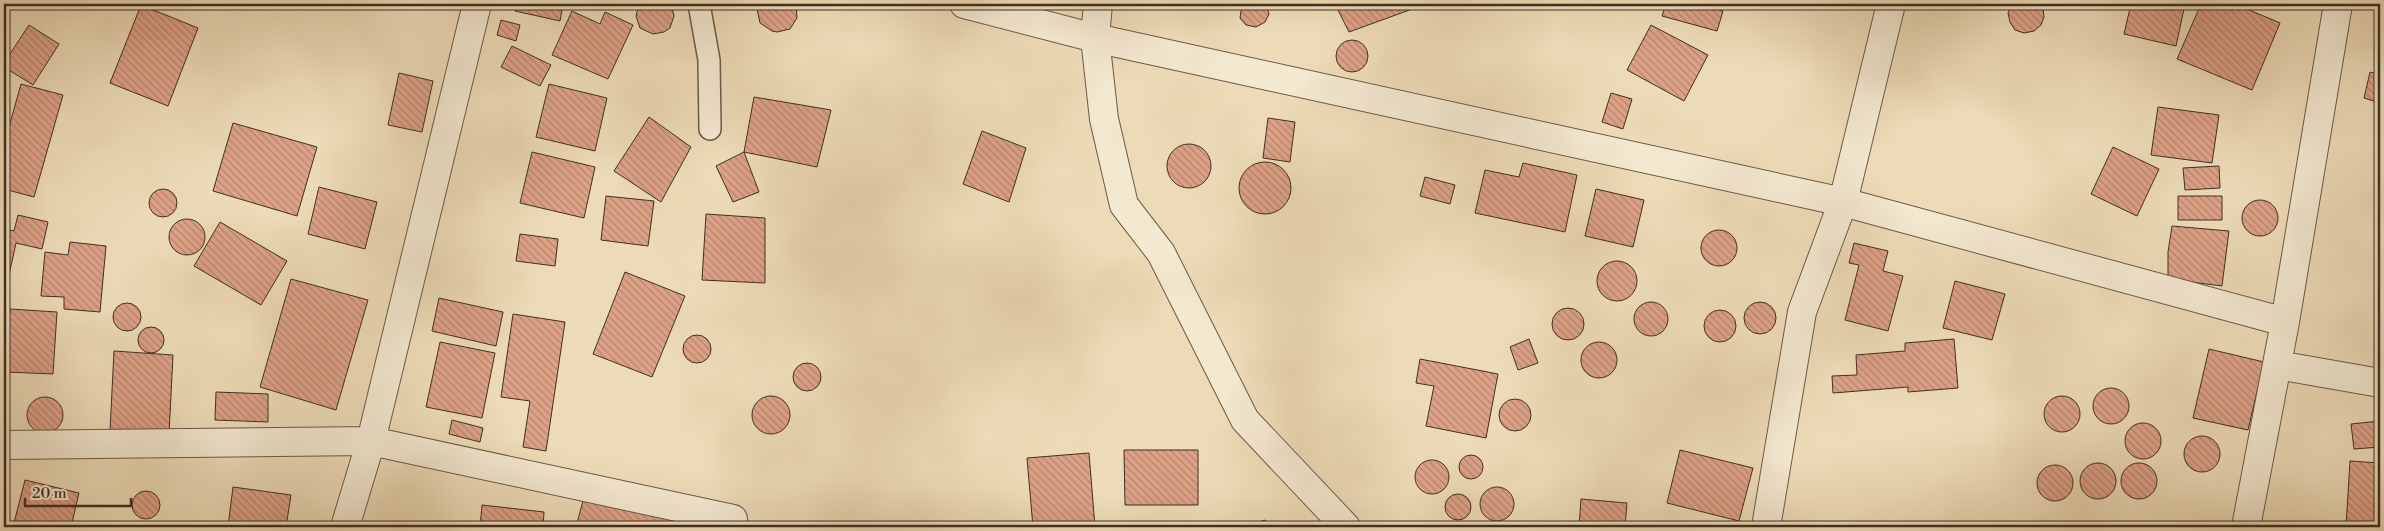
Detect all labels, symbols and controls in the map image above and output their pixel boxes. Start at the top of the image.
scale bar [25,476,131,508]
text: 20 m [32,484,67,503]

